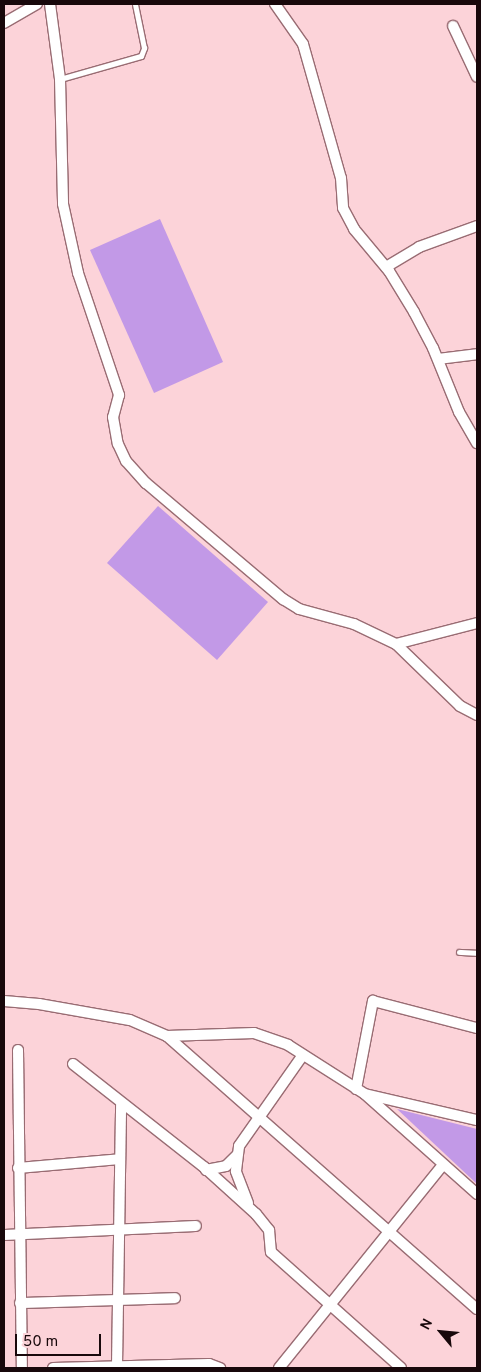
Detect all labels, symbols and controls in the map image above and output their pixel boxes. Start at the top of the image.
north arrow [416,1307,466,1357]
text: N [417,1316,437,1333]
scale bar [18,1324,104,1356]
text: 50 m [23,1333,58,1352]

